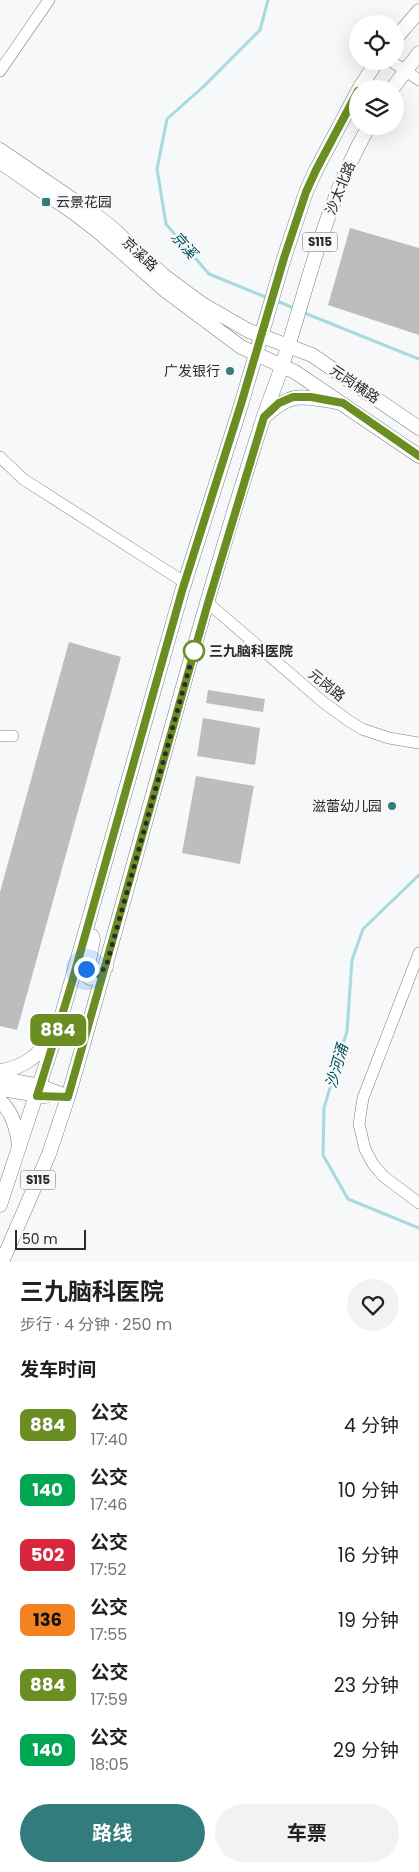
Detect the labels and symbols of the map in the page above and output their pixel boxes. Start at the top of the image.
street label: 沙太北路 [320,158,360,218]
place label: 云景花园 [56,192,112,212]
marker: 云景花园 [40,196,52,208]
water label: 京溪 [167,226,203,264]
street label: 京溪路 [118,232,162,276]
road number: S115 [302,232,338,252]
street label: 元岗横路 [326,360,384,408]
place label: 广发银行 [164,361,220,381]
marker: 广发银行 [224,365,236,377]
marker: 三九脑科医院 [183,640,205,662]
place label: 三九脑科医院 [209,641,293,661]
street label: 元岗路 [304,664,350,706]
place label: 滋蕾幼儿园 [312,796,382,816]
marker: 滋蕾幼儿园 [386,800,398,812]
your location [74,957,99,982]
line badge: 884 [29,1014,87,1046]
water label: 沙河涌 [320,1039,353,1090]
road number: S115 [20,1170,56,1190]
scale bar [15,1227,86,1250]

